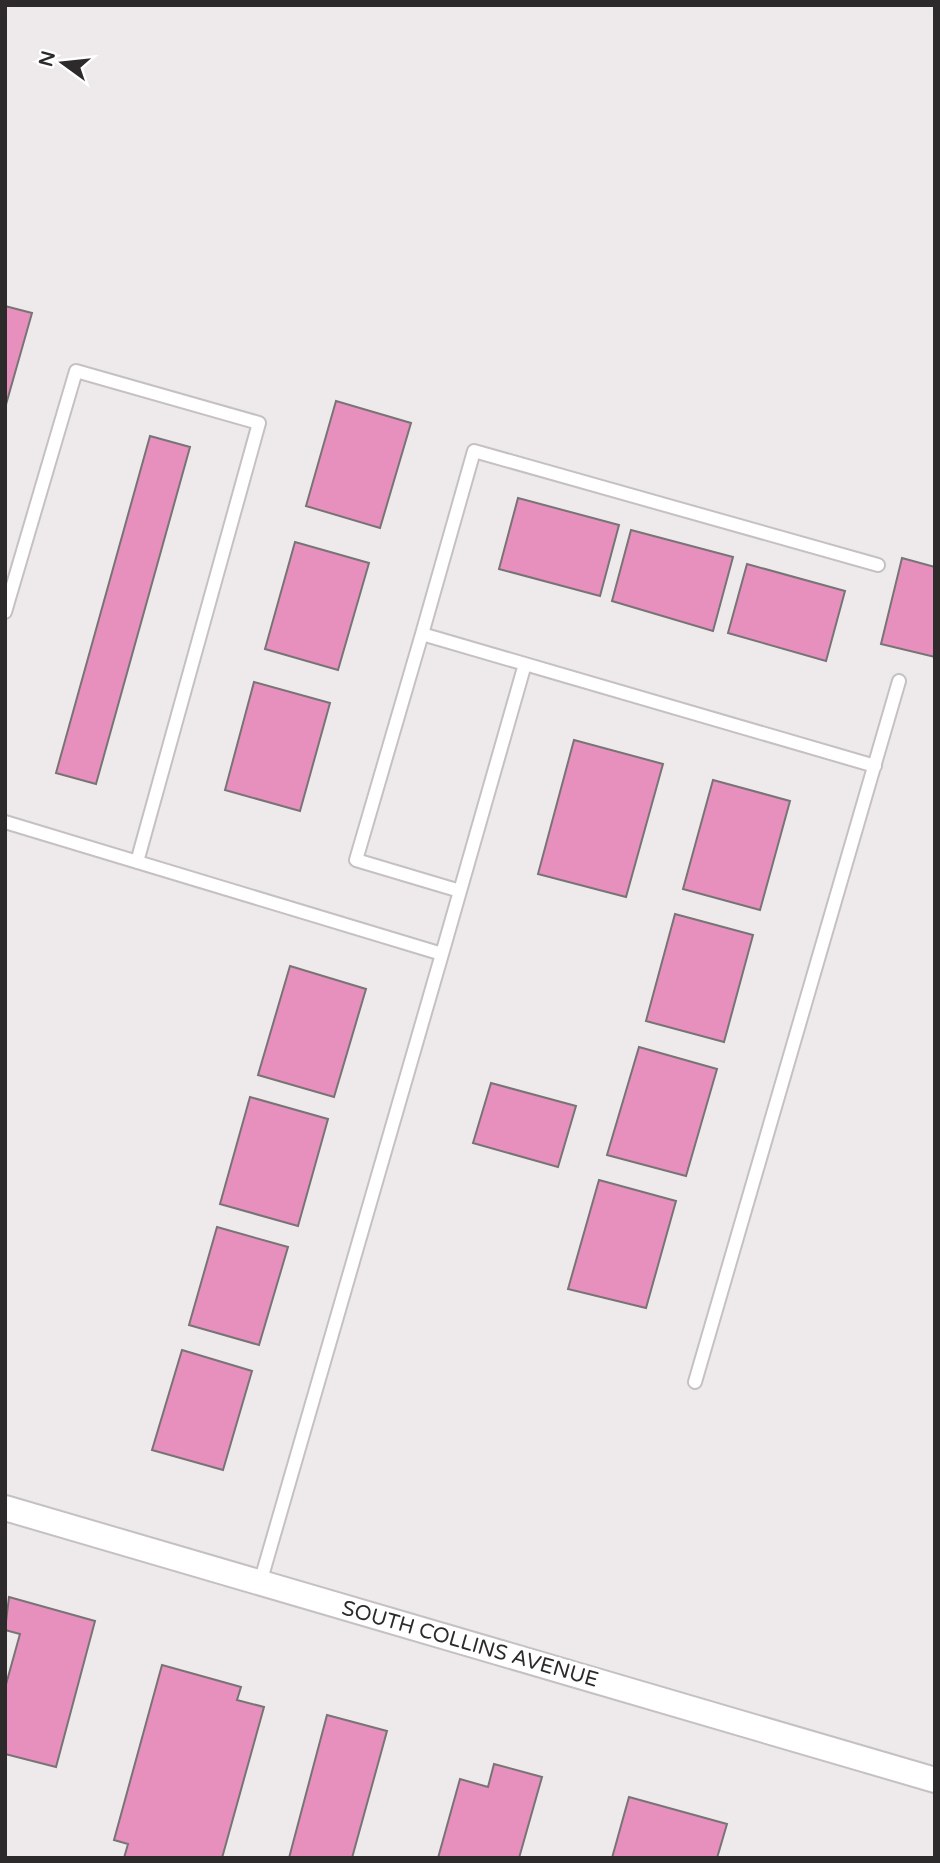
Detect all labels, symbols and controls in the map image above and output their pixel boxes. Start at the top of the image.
north arrow [28,28,98,98]
text: N [35,49,60,69]
street label: SOUTH COLLINS AVENUE [339,1595,601,1693]

